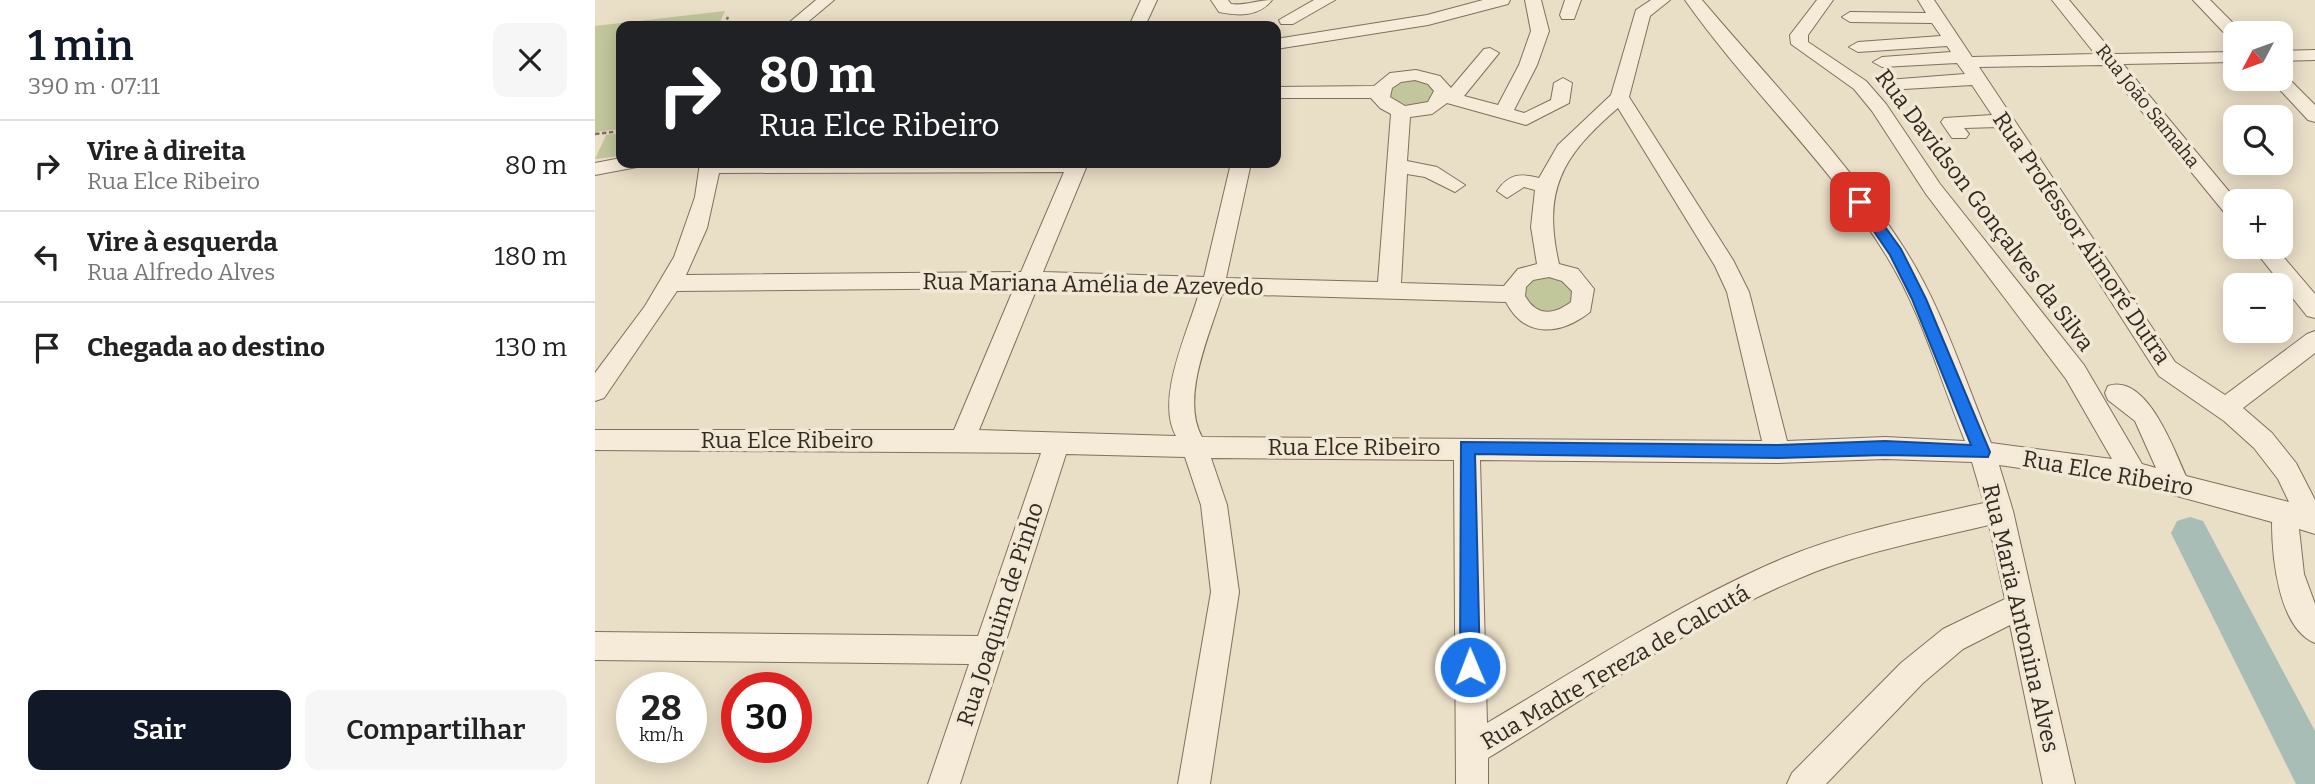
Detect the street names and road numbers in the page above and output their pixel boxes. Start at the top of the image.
street label: Rua João Samaha [2091,40,2205,173]
street label: Rua Davidson Gonçalves da Silva [1870,64,2100,357]
street label: Rua Professor Aimoré Dutra [1987,106,2177,370]
street label: Rua Mariana Amélia de Azevedo [922,267,1264,301]
street label: Rua Elce Ribeiro [701,426,873,454]
street label: Rua Elce Ribeiro [1268,433,1440,461]
street label: Rua Elce Ribeiro [2020,444,2196,502]
street label: Rua Maria Antonina Alves [1976,481,2066,755]
street label: Rua Joaquim de Pinho [951,499,1049,729]
street label: Rua Madre Tereza de Calcutá [1476,578,1755,755]

